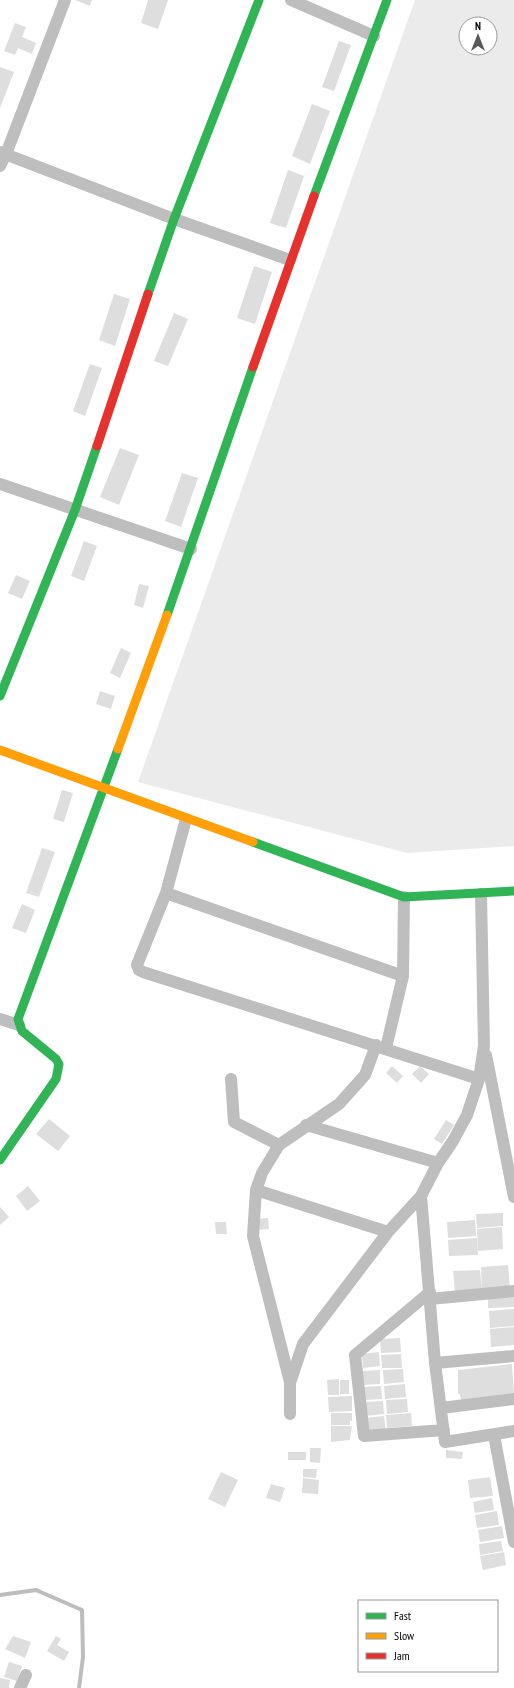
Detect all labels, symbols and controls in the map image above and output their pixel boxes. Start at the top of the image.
north arrow [458,16,498,56]
text: N [475,19,481,33]
legend [358,1600,498,1672]
text: Fast [394,1608,412,1623]
text: Slow [394,1628,415,1643]
text: Jam [393,1648,410,1663]

